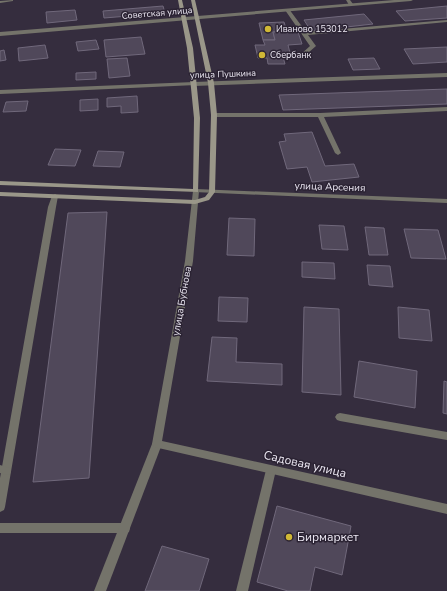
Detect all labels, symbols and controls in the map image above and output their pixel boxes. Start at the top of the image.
street label: Советская улица [121,4,193,22]
place label: Иваново 153012 [276,23,348,35]
marker: Иваново 153012 [263,24,273,34]
place label: Сбербанк [270,49,312,61]
marker: Сбербанк [257,50,267,60]
street label: улица Пушкина [190,67,256,81]
street label: улица Арсения [294,179,366,195]
street label: улица Бубнова [169,265,195,337]
street label: Садовая улица [262,447,348,481]
place label: Бирмаркет [297,529,359,545]
marker: Бирмаркет [284,532,294,542]

